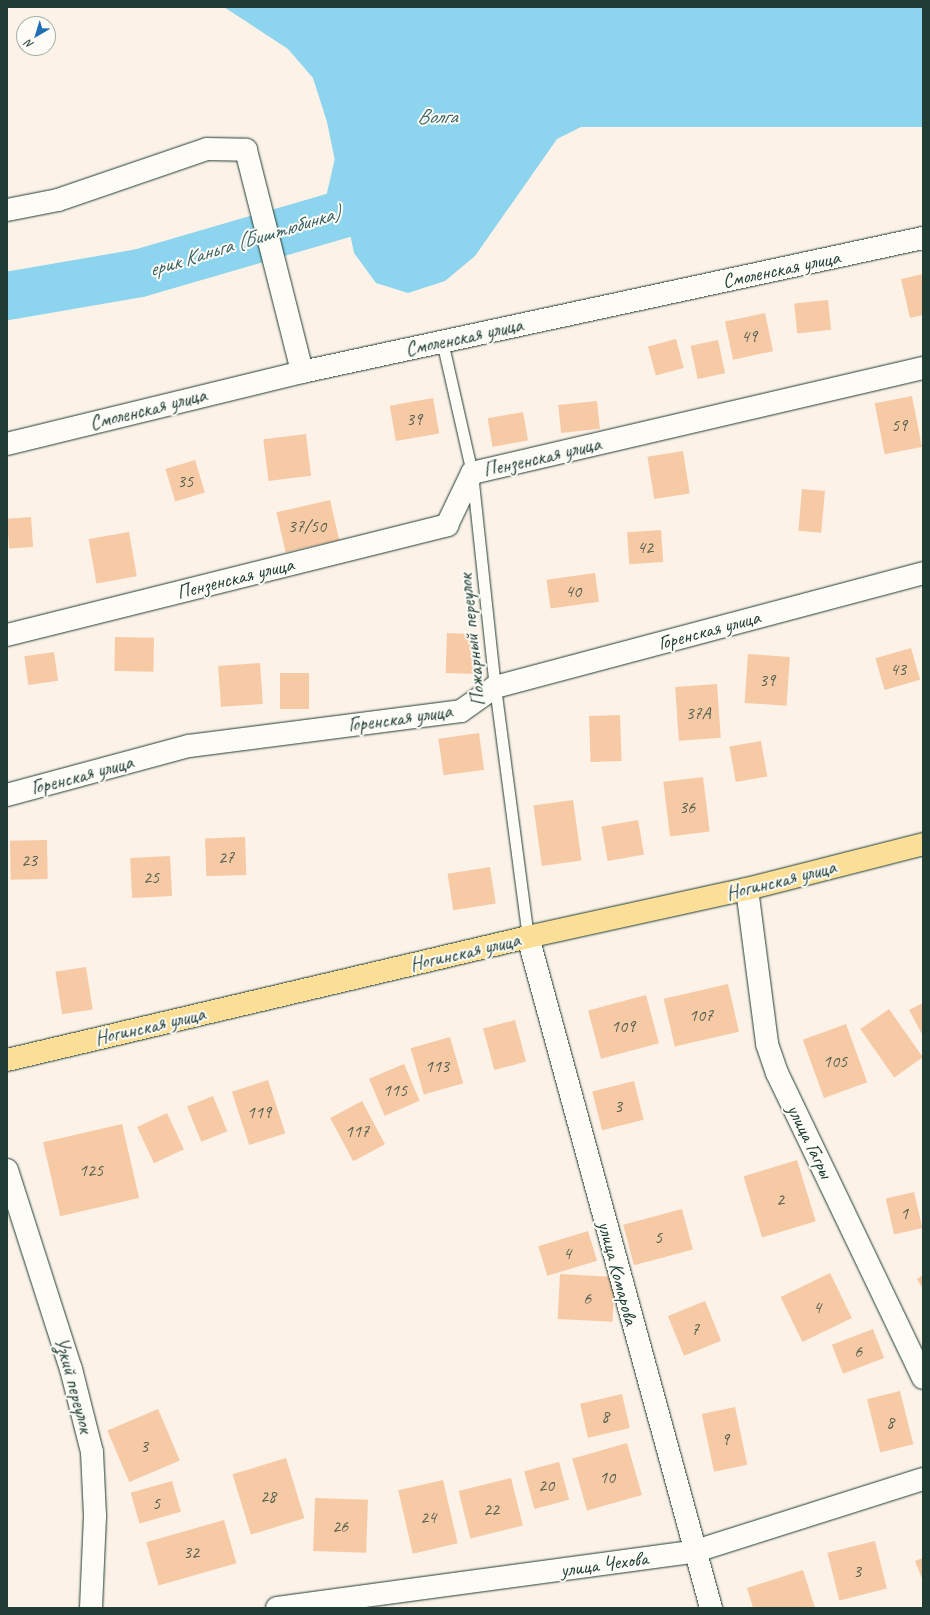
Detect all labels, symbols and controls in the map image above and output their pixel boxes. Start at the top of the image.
north arrow [16,16,56,56]
text: N [22,37,36,52]
water label: Волга [417,103,457,129]
water label: ерик Каньга (Биштюбинка) [147,200,341,282]
street label: Смоленская улица [720,245,842,293]
street label: Смоленская улица [403,313,525,361]
house number: 49 [741,325,757,347]
street label: Смоленская улица [87,383,209,435]
house number: 39 [406,408,422,430]
house number: 59 [891,414,907,436]
street label: Пензенская улица [480,432,604,482]
house number: 35 [177,470,193,492]
house number: 37/50 [288,515,326,537]
house number: 42 [637,536,653,558]
street label: Пензенская улица [173,552,297,604]
street label: Пожарный переулок [453,573,491,707]
house number: 40 [565,580,581,602]
street label: Горенская улица [654,605,764,655]
house number: 43 [890,658,906,680]
house number: 39 [759,669,775,691]
street label: Горенская улица [346,699,454,737]
house number: 37А [685,702,711,724]
street label: Горенская улица [27,750,137,800]
house number: 36 [679,796,695,818]
house number: 27 [218,846,234,868]
house number: 23 [21,849,37,871]
street label: Ногинская улица [723,855,839,905]
house number: 25 [143,866,159,888]
street label: Ногинская улица [407,927,523,977]
street label: Ногинская улица [92,1001,208,1051]
house number: 107 [689,1004,713,1026]
house number: 109 [611,1015,635,1037]
house number: 105 [823,1050,847,1072]
house number: 113 [425,1055,449,1077]
house number: 115 [383,1079,407,1101]
house number: 3 [614,1095,622,1117]
street label: улица Гагры [782,1100,838,1182]
house number: 119 [247,1101,271,1123]
house number: 117 [345,1120,369,1142]
house number: 125 [79,1159,103,1181]
house number: 2 [776,1188,784,1210]
house number: 1 [900,1202,908,1224]
street label: улица Комарова [593,1218,643,1328]
house number: 5 [654,1226,662,1248]
house number: 4 [563,1242,571,1264]
house number: 6 [583,1287,591,1309]
house number: 4 [813,1296,821,1318]
house number: 7 [691,1318,699,1340]
street label: Узкий переулок [50,1335,98,1435]
house number: 6 [854,1340,862,1362]
house number: 8 [601,1405,609,1427]
house number: 8 [886,1411,894,1433]
house number: 9 [721,1428,729,1450]
house number: 3 [140,1435,148,1457]
house number: 10 [599,1466,615,1488]
house number: 20 [538,1474,554,1496]
house number: 28 [260,1485,276,1507]
house number: 5 [152,1492,160,1514]
house number: 22 [483,1498,499,1520]
house number: 24 [420,1506,436,1528]
house number: 26 [332,1515,348,1537]
house number: 32 [183,1541,199,1563]
street label: улица Чехова [559,1546,649,1582]
house number: 3 [853,1560,861,1582]

